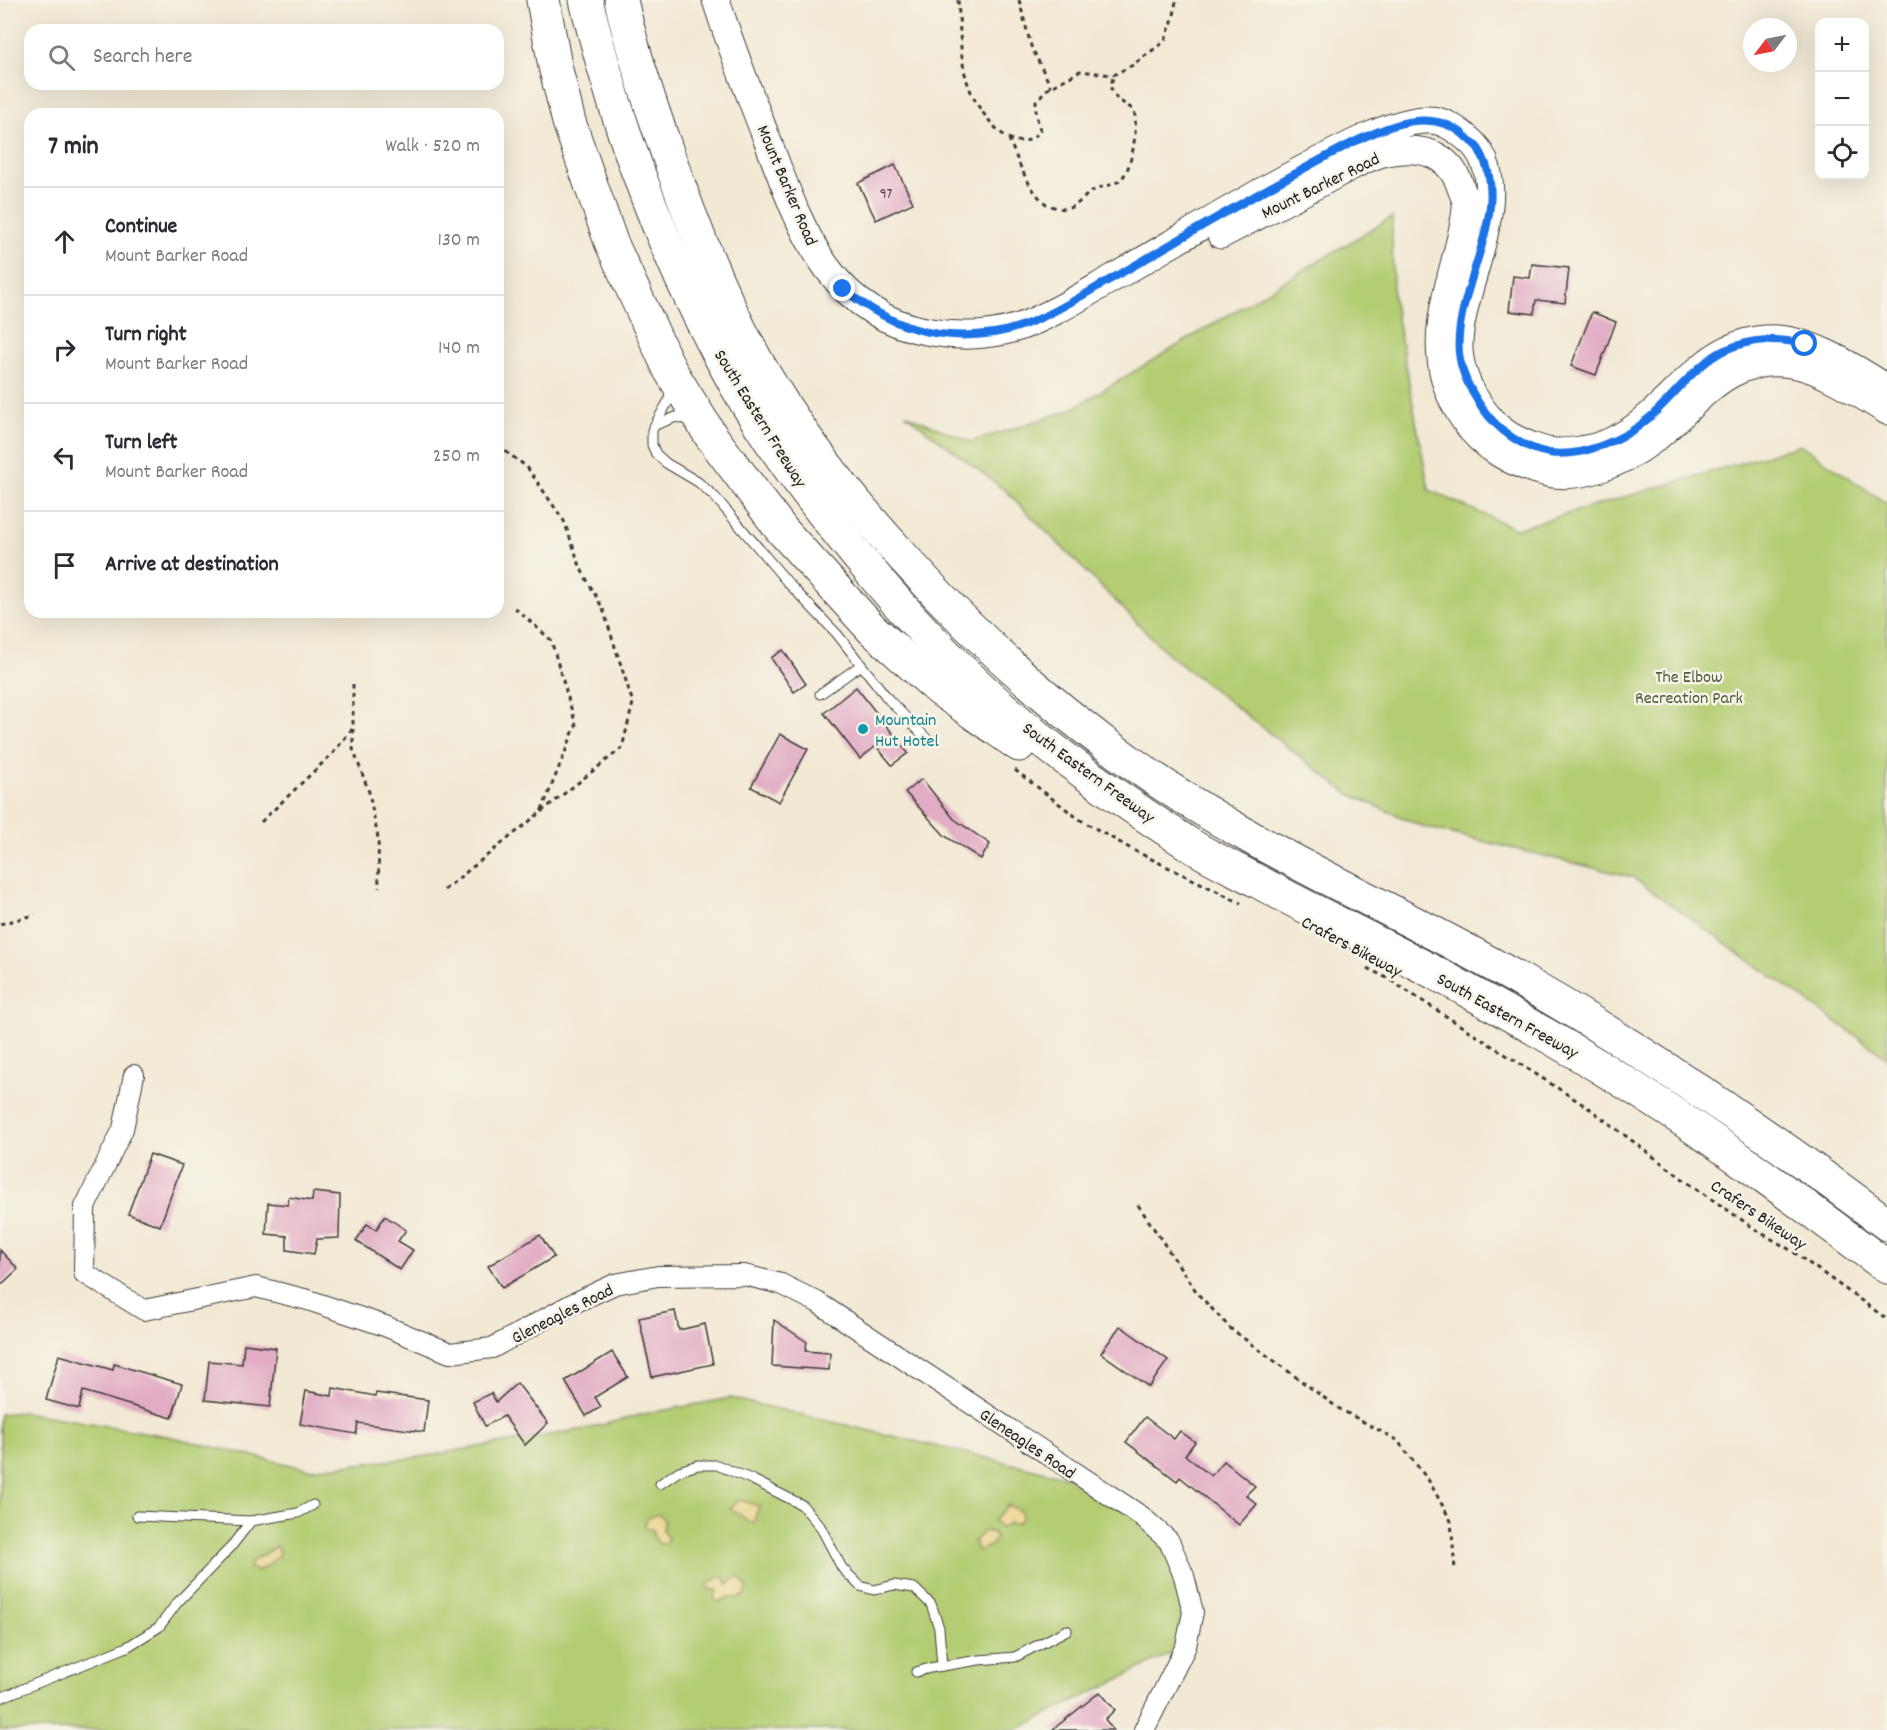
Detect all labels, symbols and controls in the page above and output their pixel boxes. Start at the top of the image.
north arrow [1743,18,1797,72]
map controls [1815,18,1869,180]
button: + [1815,18,1869,72]
search box [24,24,504,90]
icon: search [45,41,78,74]
text: Search here [93,42,192,73]
button: − [1815,72,1869,126]
street label: Mount Barker Road [749,122,822,250]
button: locate [1815,126,1869,180]
text: 7 min [48,129,99,166]
text: Walk · 520 m [385,133,480,161]
street label: Mount Barker Road [1258,148,1384,227]
house number: 97 [880,184,893,206]
text: Continue [105,212,177,243]
icon: ahead [48,225,81,258]
text: 130 m [438,227,480,255]
text: Mount Barker Road [105,243,248,271]
route end [829,275,855,301]
text: Turn right [105,320,187,351]
route start [1791,330,1817,356]
icon: right [48,333,81,366]
text: 140 m [438,335,480,363]
street label: South Eastern Freeway [706,346,812,494]
text: Mount Barker Road [105,351,248,379]
text: Turn left [105,428,177,459]
icon: left [48,441,81,474]
text: 250 m [433,443,480,471]
text: Mount Barker Road [105,459,248,487]
icon: arrive [48,549,81,582]
text: Arrive at destination [105,550,279,581]
park label: The Elbow Recreation Park [1635,666,1743,712]
place label: Mountain Hut Hotel [875,709,940,755]
street label: South Eastern Freeway [1016,717,1160,831]
marker: Mountain Hut Hotel [856,722,870,736]
street label: Crafers Bikeway [1296,911,1406,986]
street label: South Eastern Freeway [1431,968,1583,1067]
street label: Crafers Bikeway [1705,1175,1811,1258]
street label: Gleneagles Road [508,1279,618,1352]
street label: Gleneagles Road [973,1404,1080,1487]

